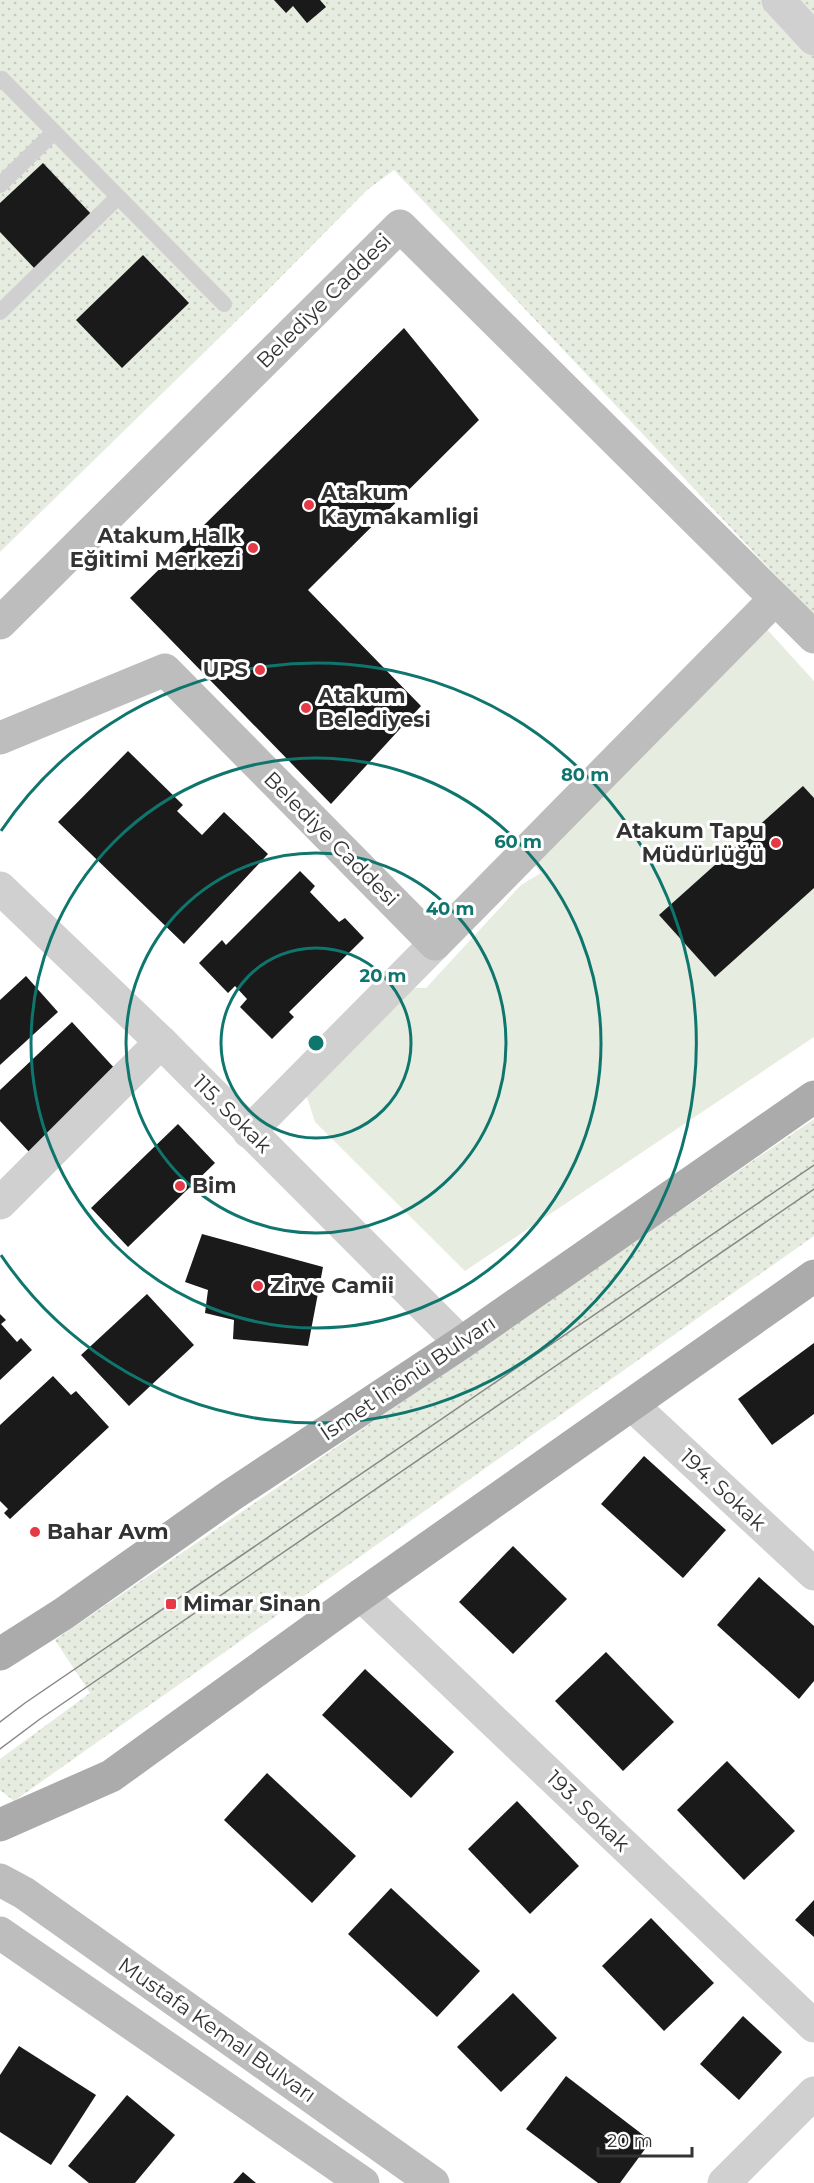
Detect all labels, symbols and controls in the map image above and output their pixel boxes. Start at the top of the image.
street label: Belediye Caddesi [251,228,396,373]
place label: Atakum Kaymakamligi [320,480,479,529]
marker: Atakum Kaymakamligi [302,498,316,512]
place label: Atakum Halk Eğitimi Merkezi [70,523,241,572]
marker: Atakum Halk Eğitimi Merkezi [246,541,260,555]
place label: UPS [203,657,248,682]
marker: UPS [253,663,267,677]
place label: Atakum Belediyesi [317,683,431,732]
marker: Atakum Belediyesi [299,701,313,715]
text: 80 m [561,764,609,786]
street label: Belediye Caddesi [259,766,404,911]
place label: Atakum Tapu Müdürlüğü [615,818,764,867]
text: 60 m [494,831,542,853]
marker: Atakum Tapu Müdürlüğü [769,836,783,850]
text: 40 m [426,898,474,920]
text: 20 m [360,965,406,987]
centre of rings [306,1033,326,1053]
street label: 115. Sokak [188,1069,277,1158]
place label: Bim [192,1173,236,1198]
marker: Bim [173,1179,187,1193]
place label: Zirve Camii [270,1273,394,1298]
marker: Zirve Camii [251,1279,265,1293]
street label: İsmet İnönü Bulvarı [315,1310,500,1446]
street label: 194. Sokak [675,1444,772,1536]
place label: Bahar Avm [47,1519,169,1544]
marker: Bahar Avm [28,1525,42,1539]
place label: Mimar Sinan [183,1591,321,1616]
marker: Mimar Sinan [164,1597,178,1611]
street label: 193. Sokak [542,1765,635,1857]
street label: Mustafa Kemal Bulvarı [114,1952,321,2107]
scale bar [598,2120,692,2158]
text: 20 m [607,2130,653,2152]

